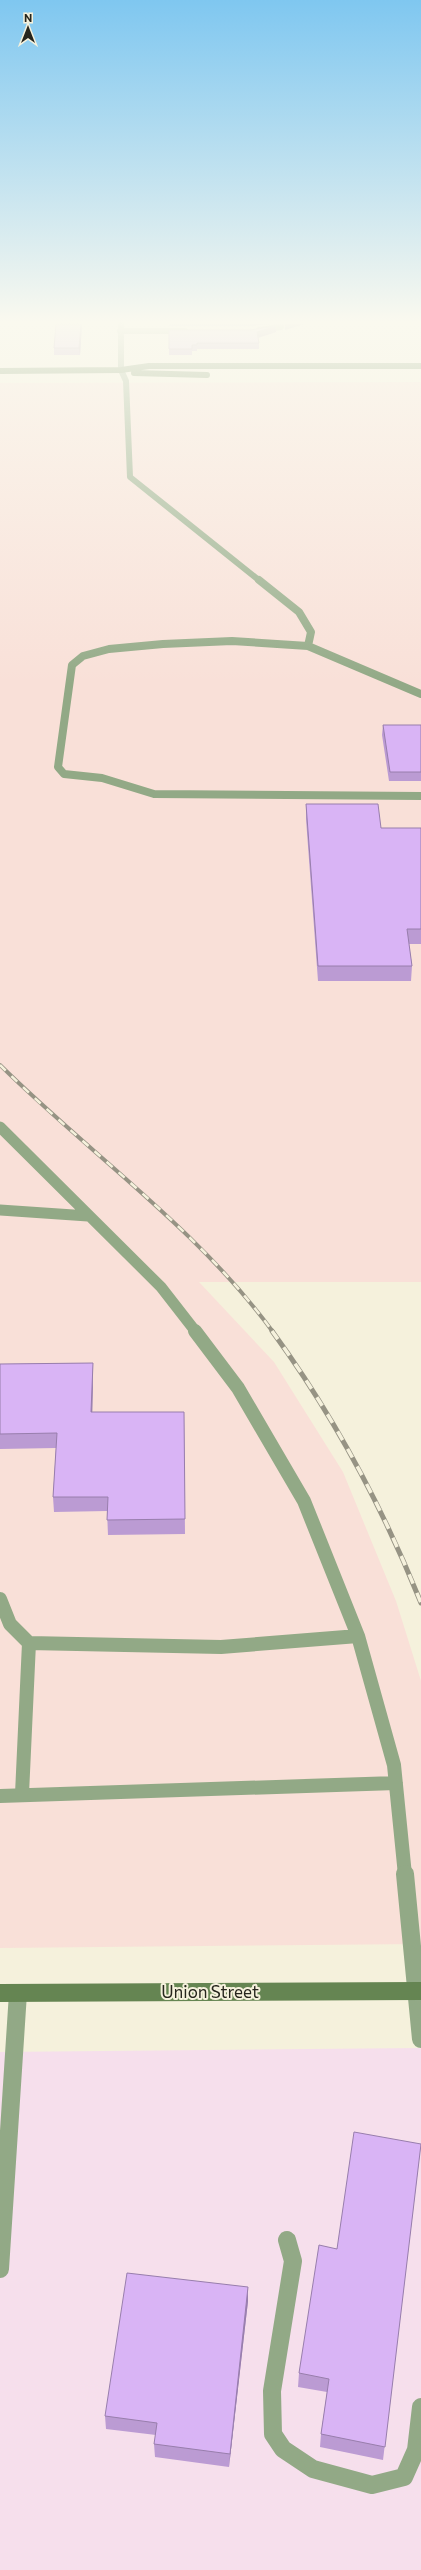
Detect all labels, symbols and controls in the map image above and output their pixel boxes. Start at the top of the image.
north arrow [8,8,48,48]
text: N [24,11,32,24]
street label: Union Street [161,1981,259,2002]

